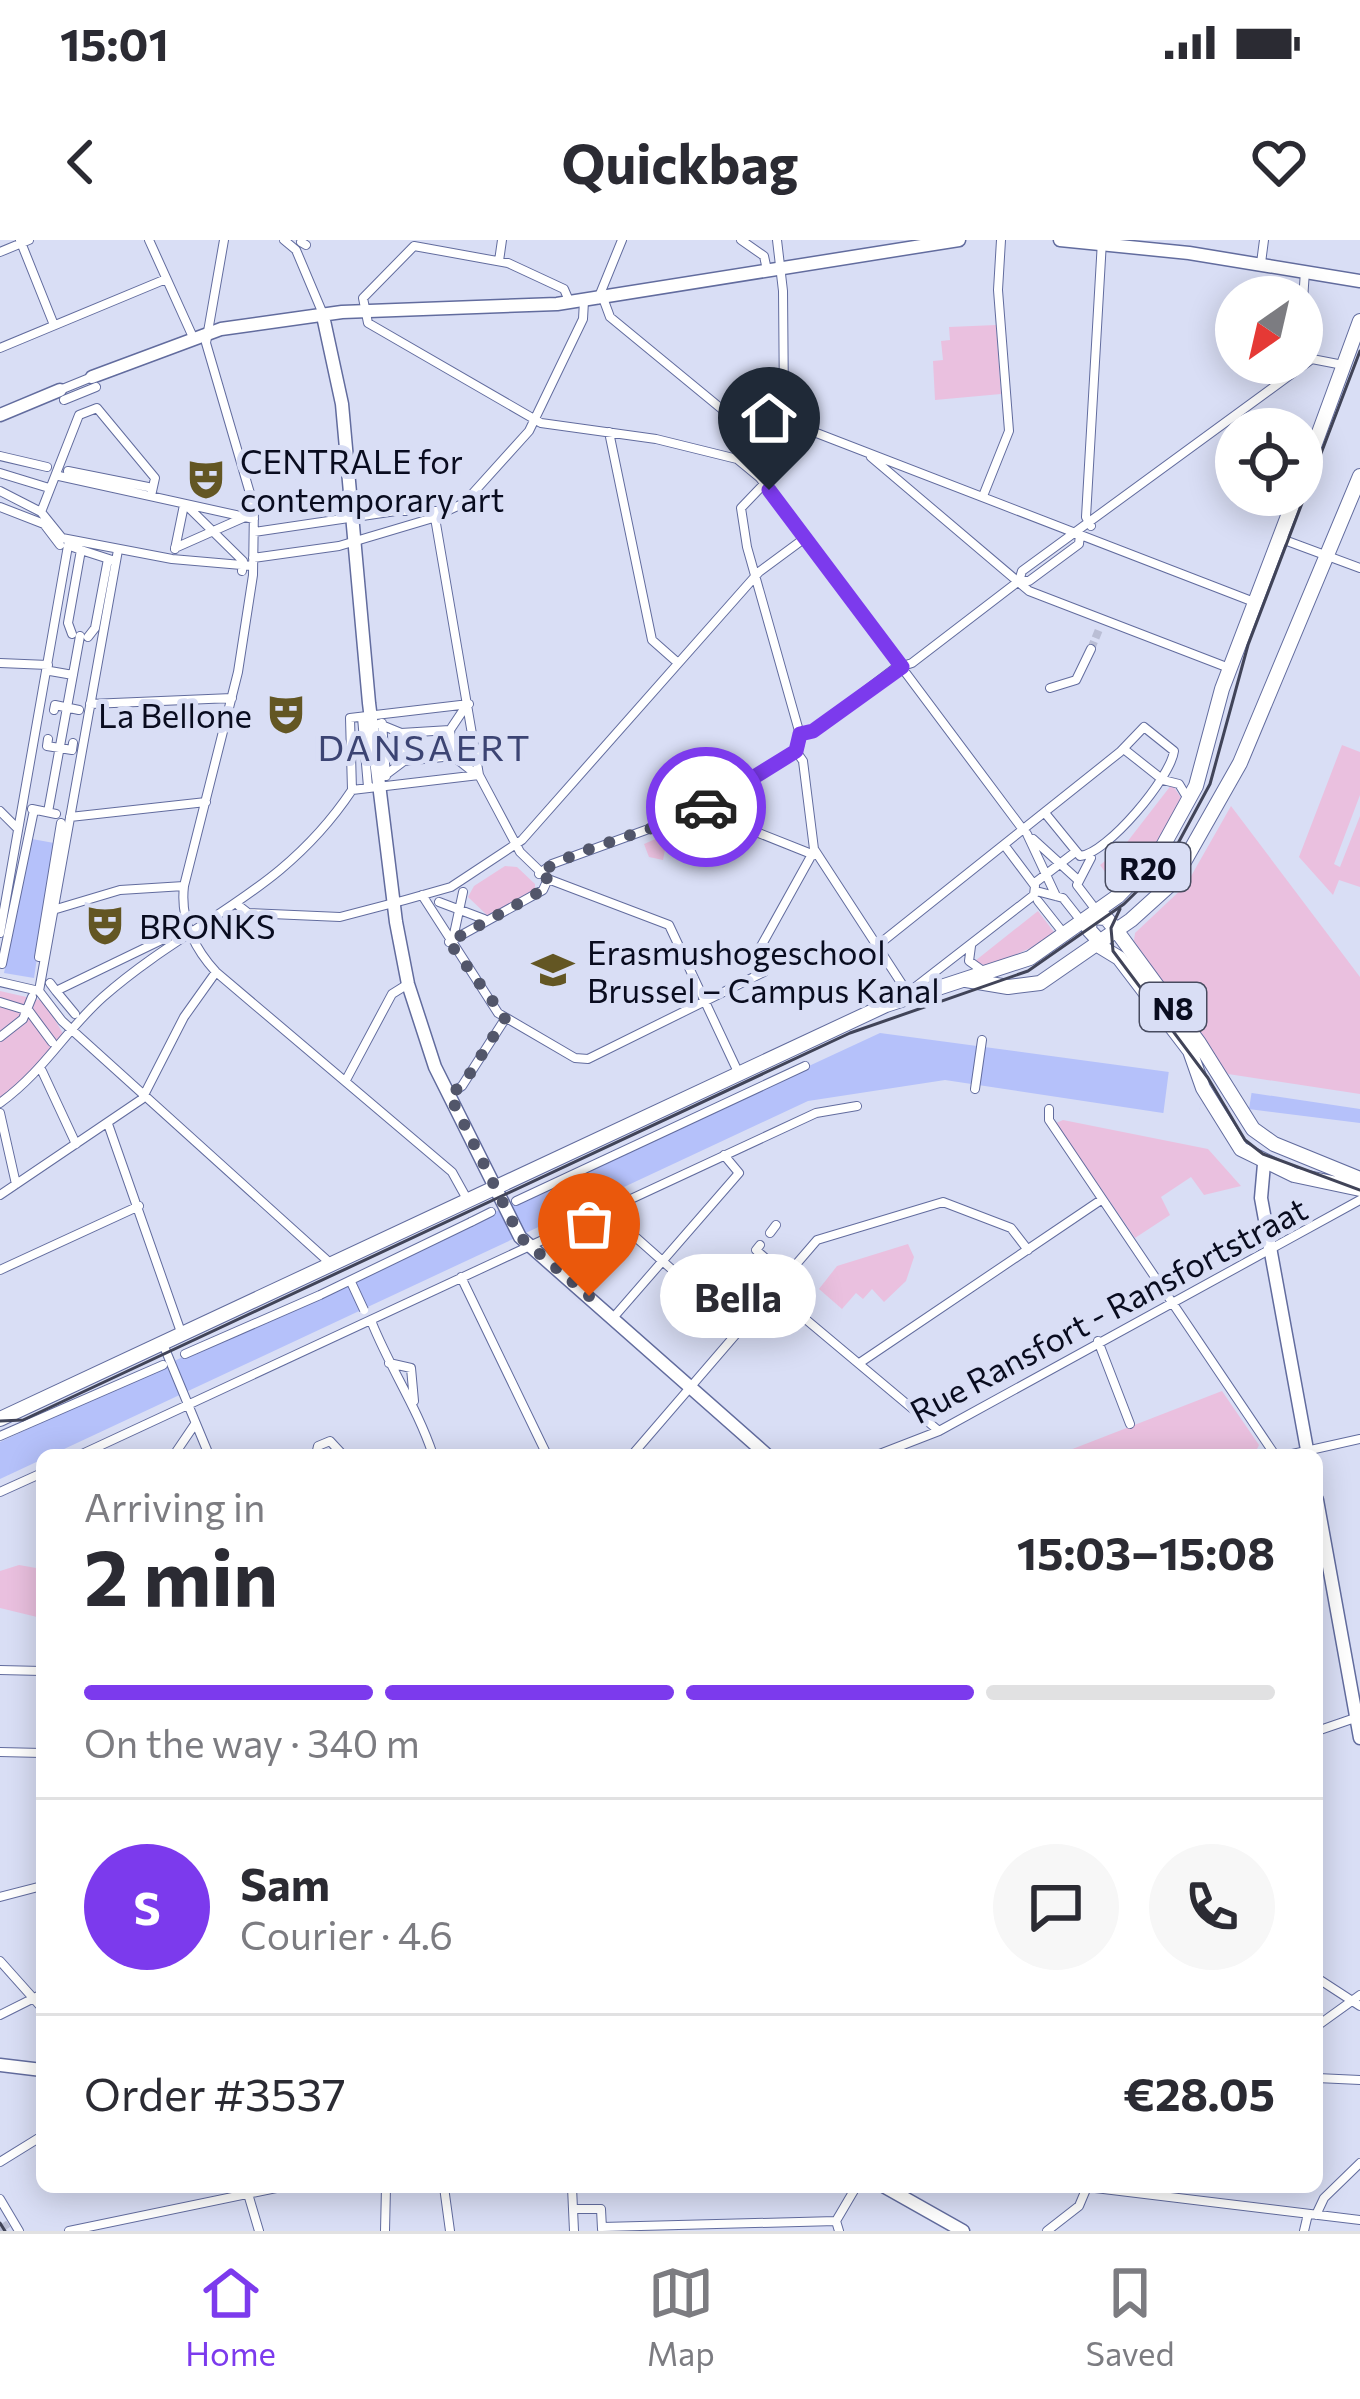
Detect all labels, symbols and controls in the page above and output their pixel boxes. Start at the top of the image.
text: 15:01 [60,15,169,70]
icon: back [48,129,114,195]
text: Quickbag [561,129,799,195]
icon: heart [1246,129,1312,195]
north arrow [1215,276,1323,384]
map controls [1215,276,1323,516]
pin [718,367,820,490]
icon: home [736,385,802,451]
button: locate [1215,408,1323,516]
place label: CENTRALE for contemporary art [240,440,504,519]
theatre icon: CENTRALE for contemporary art [183,456,229,502]
theatre icon: La Bellone [263,691,309,737]
place label: La Bellone [98,694,252,735]
district label: DANSAERT [317,724,533,768]
courier [646,747,766,867]
icon: car [673,774,739,840]
road number: R20 [1106,843,1190,891]
theatre icon: BRONKS [82,902,128,948]
place label: BRONKS [139,905,275,946]
place label: Erasmushogeschool Brussel – Campus Kanal [587,931,940,1010]
school or university icon: Erasmushogeschool Brussel – Campus Kanal [530,947,576,993]
road number: N8 [1140,983,1206,1031]
pin [538,1173,640,1296]
street label: Rue Ransfort - Ransfortstraat [903,1187,1313,1431]
icon: bag [556,1191,622,1257]
callout: Bella [661,1254,817,1338]
text: Bella [694,1272,782,1320]
text: Arriving in [84,1482,265,1530]
text: 15:03–15:08 [1017,1524,1275,1579]
text: 2 min [84,1527,278,1622]
text: On the way · 340 m [84,1718,420,1766]
button: chat [993,1844,1119,1970]
button: phone [1149,1844,1275,1970]
text: Sam [240,1855,330,1910]
text: S [133,1879,161,1934]
text: Courier · 4.6 [240,1910,453,1958]
text: Order #3537 [84,2065,346,2120]
text: €28.05 [1123,2065,1275,2120]
tab: Home [185,2260,276,2373]
tab: Map [647,2260,715,2373]
tab: Saved [1086,2260,1175,2373]

